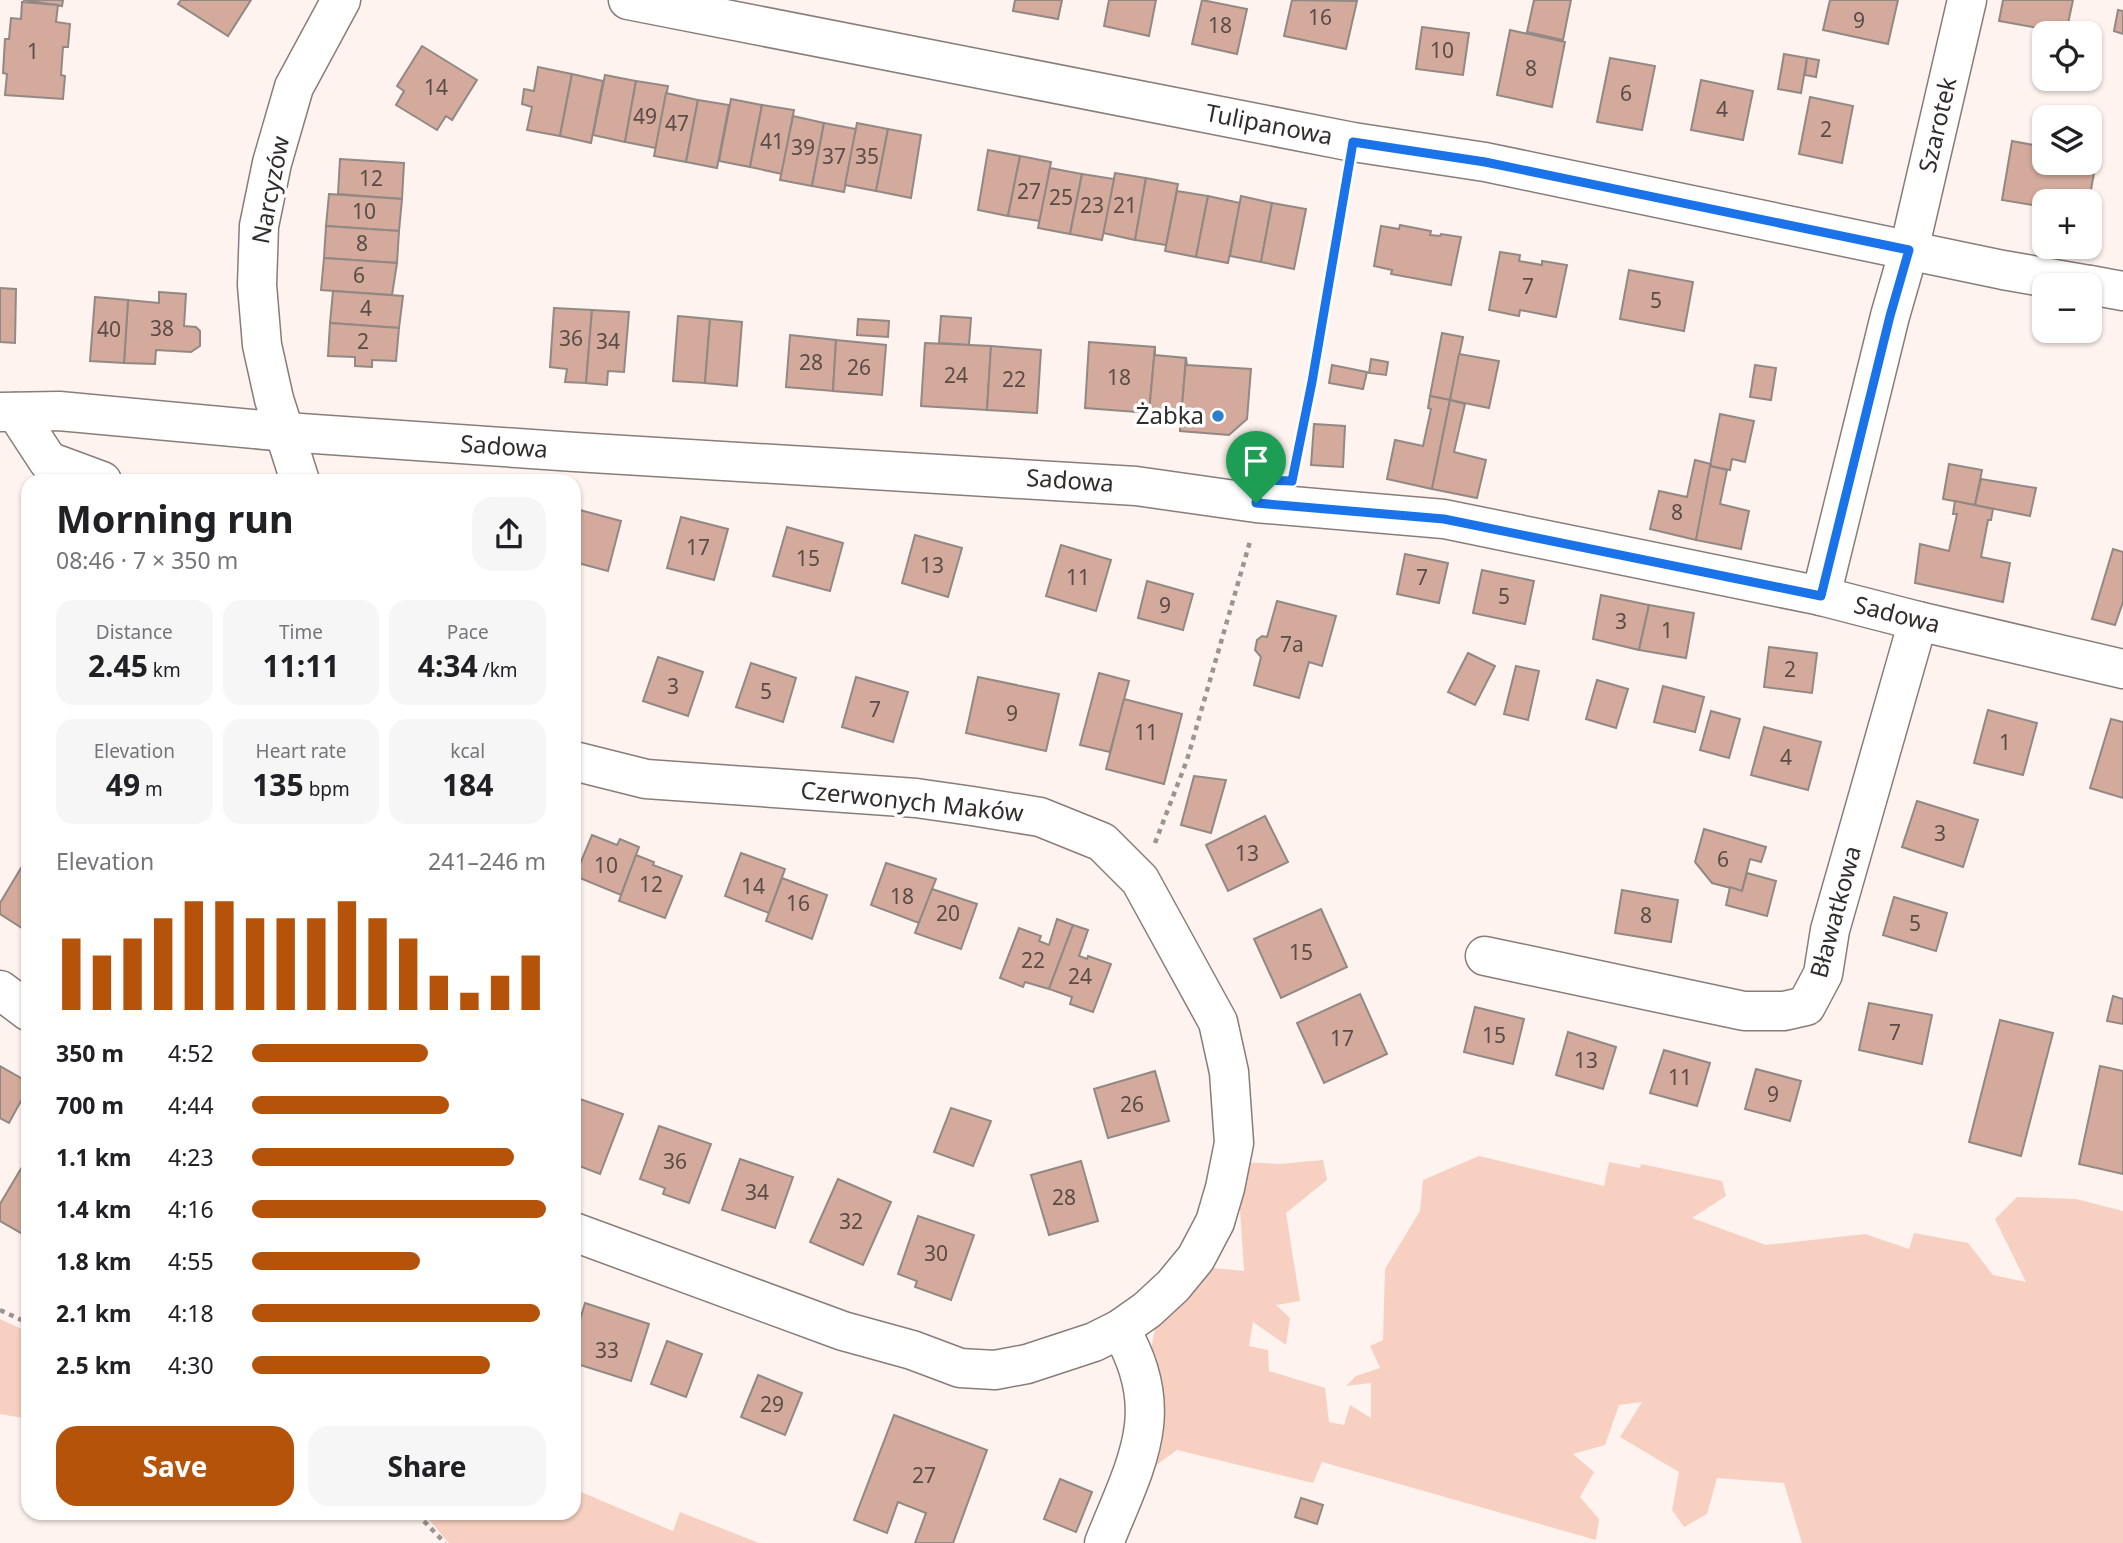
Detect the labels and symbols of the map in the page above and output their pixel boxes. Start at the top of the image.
house number: 16 [1308,3,1332,31]
house number: 9 [1853,6,1865,34]
house number: 18 [1208,11,1232,39]
house number: 10 [1430,36,1454,64]
house number: 1 [27,37,39,65]
house number: 8 [1525,54,1537,82]
house number: 14 [424,73,448,101]
street label: Szarotek [1910,74,1964,176]
house number: 6 [1620,79,1632,107]
street label: Tulipanowa [1203,95,1336,152]
house number: 4 [1716,95,1728,123]
house number: 49 [633,102,657,130]
house number: 47 [665,109,689,137]
house number: 2 [1820,115,1832,143]
house number: 41 [760,127,784,155]
street label: Narcyzów [243,133,296,246]
house number: 39 [791,133,815,161]
house number: 37 [822,142,846,170]
house number: 35 [855,142,879,170]
house number: 12 [359,164,383,192]
house number: 27 [1017,177,1041,205]
house number: 25 [1049,183,1073,211]
house number: 23 [1080,191,1104,219]
house number: 21 [1113,191,1137,219]
house number: 10 [352,197,376,225]
house number: 8 [356,229,368,257]
house number: 6 [353,261,365,289]
house number: 7 [1522,272,1534,300]
house number: 5 [1650,286,1662,314]
house number: 4 [360,294,372,322]
house number: 38 [150,314,174,342]
house number: 40 [97,315,121,343]
house number: 36 [559,324,583,352]
house number: 2 [357,327,369,355]
house number: 34 [596,327,620,355]
house number: 28 [799,348,823,376]
house number: 26 [847,353,871,381]
house number: 24 [944,361,968,389]
house number: 18 [1107,363,1131,391]
house number: 22 [1002,365,1026,393]
place label: Żabka [1136,398,1204,431]
marker: Żabka [1210,408,1226,424]
street label: Sadowa [459,426,549,465]
pin [1226,431,1286,503]
street label: Sadowa [1025,460,1115,499]
house number: 8 [1671,498,1683,526]
house number: 17 [686,533,710,561]
house number: 15 [796,544,820,572]
house number: 13 [920,551,944,579]
house number: 11 [1066,563,1090,591]
house number: 7 [1416,563,1428,591]
house number: 5 [1498,582,1510,610]
street label: Sadowa [1851,587,1944,640]
house number: 9 [1159,591,1171,619]
house number: 3 [1615,607,1627,635]
house number: 1 [1661,616,1673,644]
house number: 7a [1280,630,1304,658]
house number: 2 [1784,655,1796,683]
house number: 3 [667,672,679,700]
house number: 5 [760,677,772,705]
house number: 7 [869,695,881,723]
house number: 9 [1006,699,1018,727]
house number: 11 [1134,718,1158,746]
house number: 1 [1999,728,2011,756]
house number: 4 [1780,743,1792,771]
street label: Czerwonych Maków [799,772,1025,829]
house number: 3 [1934,819,1946,847]
house number: 13 [1235,839,1259,867]
street label: Bławatkowa [1801,842,1868,981]
house number: 6 [1717,845,1729,873]
house number: 10 [594,851,618,879]
house number: 12 [639,870,663,898]
house number: 14 [741,872,765,900]
house number: 18 [890,882,914,910]
house number: 16 [786,889,810,917]
house number: 20 [936,899,960,927]
house number: 8 [1640,901,1652,929]
house number: 5 [1909,909,1921,937]
house number: 15 [1289,938,1313,966]
house number: 22 [1021,946,1045,974]
house number: 24 [1068,962,1092,990]
house number: 7 [1889,1018,1901,1046]
house number: 15 [1482,1021,1506,1049]
house number: 17 [1330,1024,1354,1052]
house number: 13 [1574,1046,1598,1074]
house number: 11 [1668,1063,1692,1091]
house number: 9 [1767,1080,1779,1108]
house number: 26 [1120,1090,1144,1118]
house number: 36 [663,1147,687,1175]
house number: 34 [745,1178,769,1206]
house number: 28 [1052,1183,1076,1211]
house number: 32 [839,1207,863,1235]
house number: 30 [924,1239,948,1267]
house number: 33 [595,1336,619,1364]
house number: 29 [760,1390,784,1418]
house number: 27 [912,1461,936,1489]

